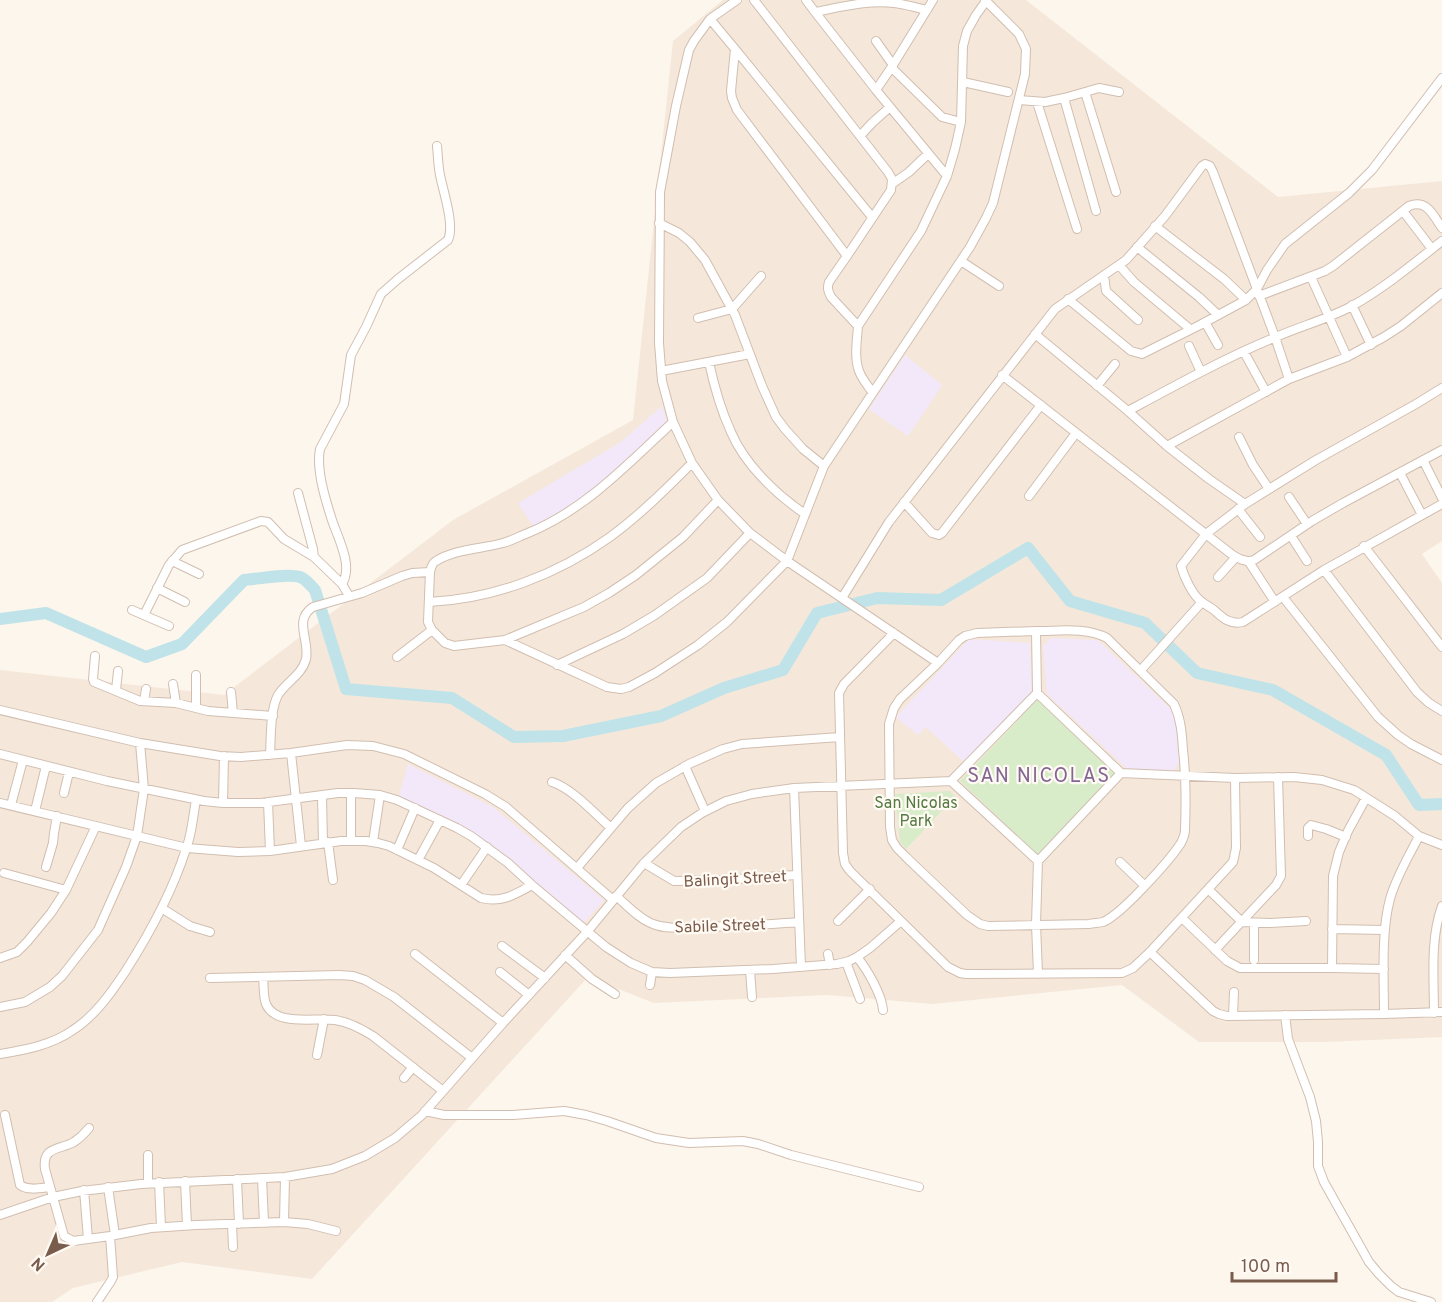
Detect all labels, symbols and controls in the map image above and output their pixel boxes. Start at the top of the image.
district label: SAN NICOLAS [967,764,1111,790]
park label: San Nicolas Park [874,794,958,832]
street label: Balingit Street [683,867,787,893]
street label: Sabile Street [674,915,766,939]
north arrow [18,1224,78,1284]
scale bar [1232,1245,1336,1283]
text: N [28,1252,50,1275]
text: 100 m [1241,1256,1290,1279]

